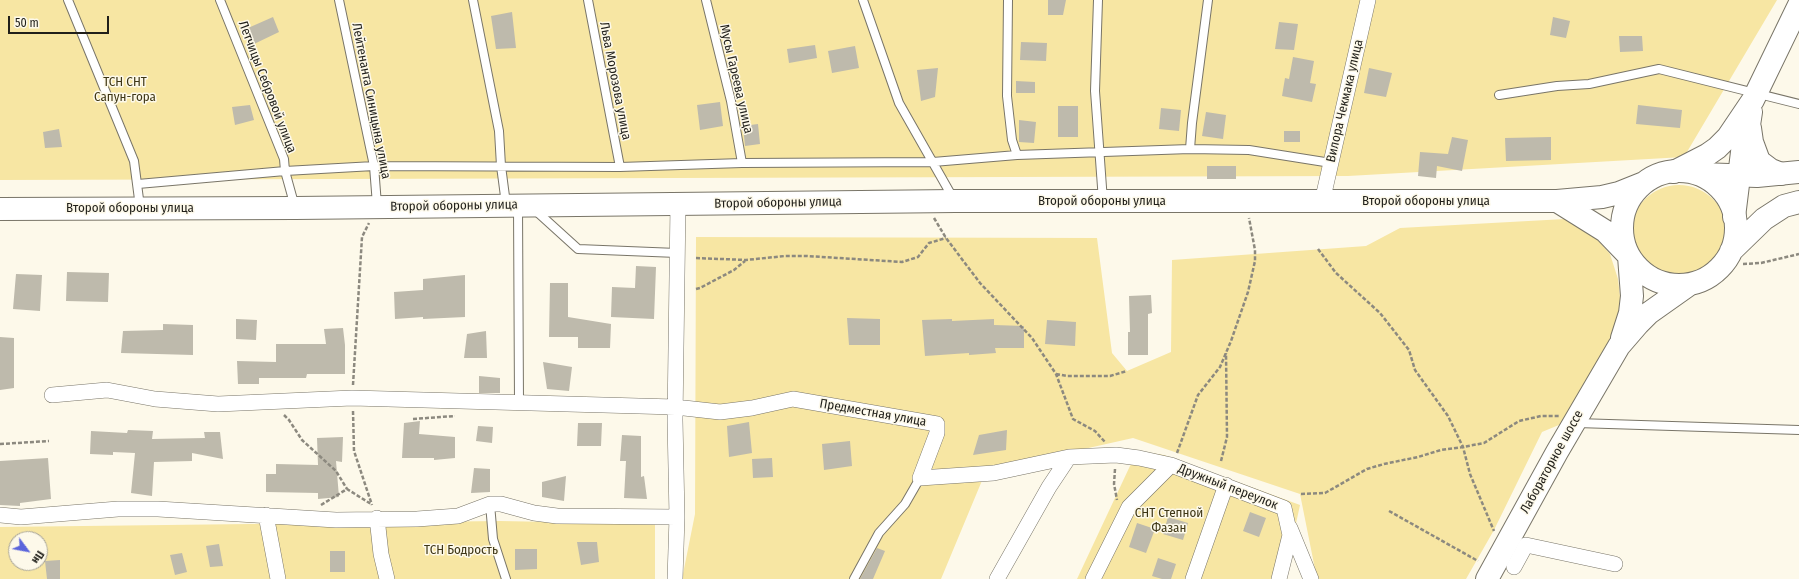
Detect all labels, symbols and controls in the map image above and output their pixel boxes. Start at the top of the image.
scale bar [10,8,111,34]
text: 50 m [15,16,39,30]
street label: Летчицы Себровой улица [235,19,299,155]
street label: Льва Морозова улица [596,21,634,141]
street label: Лейтенанта Синицына улица [348,22,394,180]
street label: Мусы Гареева улица [716,23,756,135]
street label: Вилора Чекмака улица [1323,38,1367,164]
park label: ТСН СНТ Сапун-гора [94,74,156,105]
street label: Второй обороны улица [1038,193,1166,209]
street label: Второй обороны улица [1362,193,1490,209]
street label: Второй обороны улица [714,194,842,212]
street label: Второй обороны улица [390,197,518,215]
street label: Второй обороны улица [66,200,194,216]
street label: Предместная улица [818,396,928,430]
street label: Лабораторное шоссе [1517,408,1587,516]
street label: Дружный переулок [1176,461,1280,513]
park label: СНТ Степной Фазан [1135,505,1203,536]
north arrow [8,531,48,571]
park label: ТСН Бодрость [424,542,498,558]
text: Пн [29,548,47,566]

